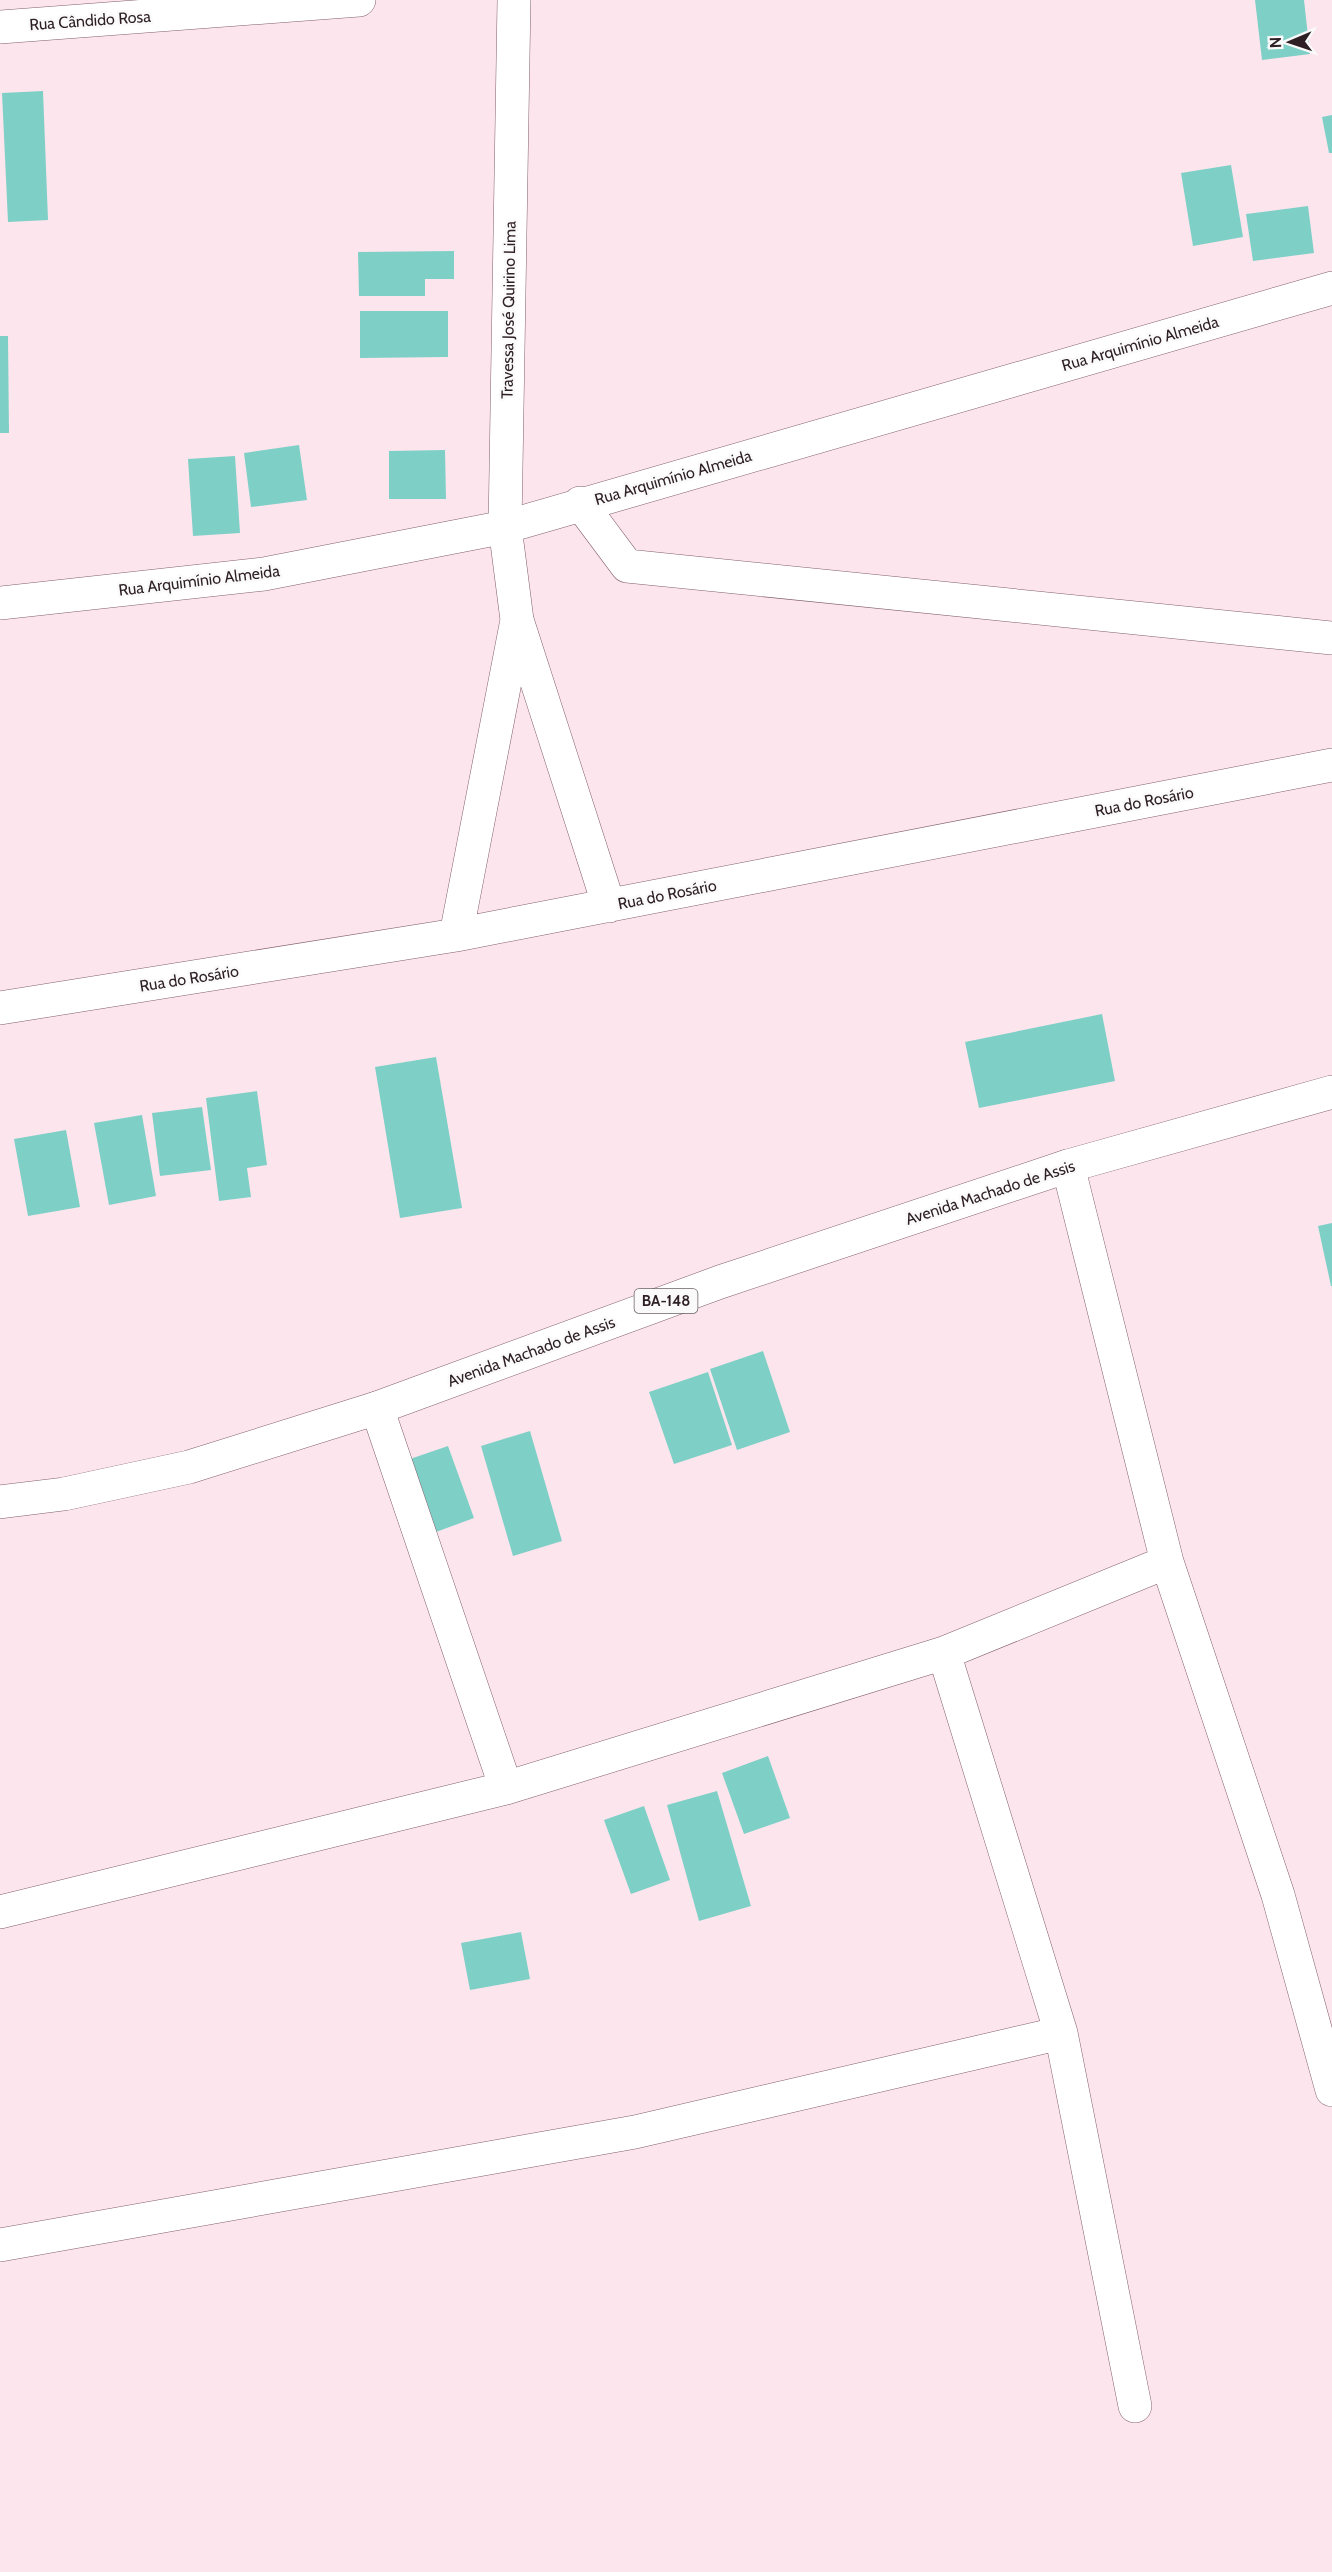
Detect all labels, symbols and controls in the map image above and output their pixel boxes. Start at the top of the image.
street label: Rua Cândido Rosa [29,7,152,34]
north arrow [1260,12,1320,72]
text: N [1266,37,1285,48]
street label: Travessa José Quirino Lima [497,221,520,399]
street label: Rua Arquimínio Almeida [1059,312,1221,375]
street label: Rua Arquimínio Almeida [592,446,754,509]
street label: Rua Arquimínio Almeida [117,561,281,600]
street label: Rua do Rosário [1093,783,1195,820]
street label: Rua do Rosário [616,876,718,913]
street label: Rua do Rosário [138,961,240,996]
street label: Avenida Machado de Assis [903,1156,1078,1229]
road number: BA-148 [634,1289,698,1313]
street label: Avenida Machado de Assis [445,1312,618,1391]

